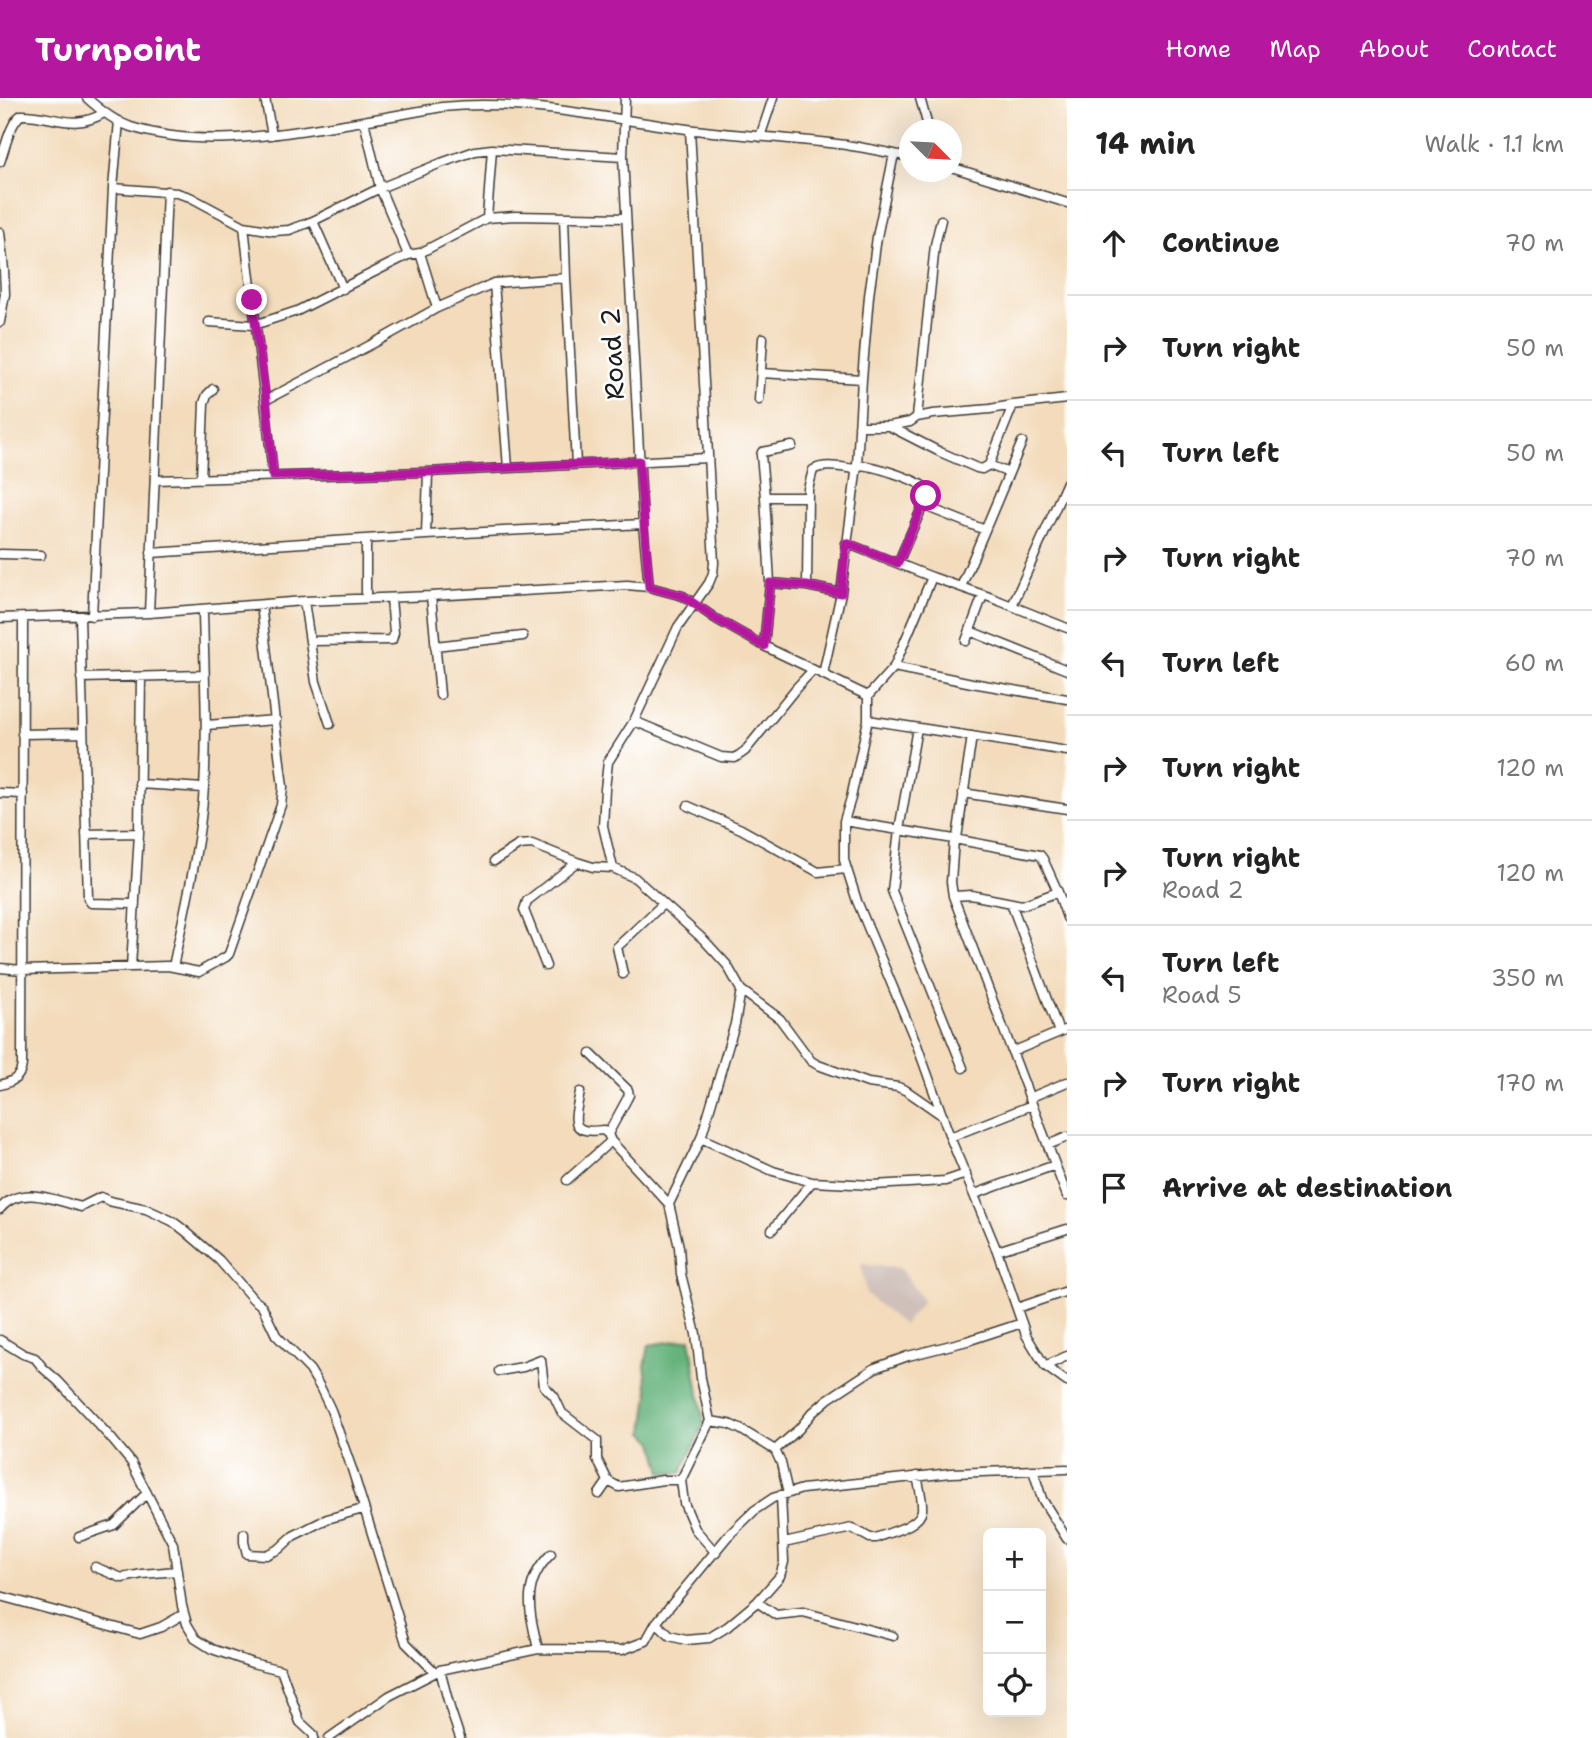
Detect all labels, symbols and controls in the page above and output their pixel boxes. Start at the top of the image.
text: Turnpoint [35,27,201,72]
text: Home [1165,33,1231,65]
text: Map [1269,33,1321,65]
text: About [1359,33,1429,65]
text: Contact [1467,33,1557,65]
north arrow [899,119,962,182]
text: 14 min [1095,123,1195,164]
text: Walk · 1.1 km [1425,129,1564,159]
icon: ahead [1095,224,1133,262]
text: Continue [1162,225,1280,260]
text: 70 m [1505,228,1564,258]
route end [236,284,267,315]
street label: Road 2 [592,307,632,401]
icon: right [1095,329,1133,367]
text: Turn right [1162,330,1300,365]
text: 50 m [1506,333,1564,363]
icon: left [1095,434,1133,472]
text: Turn left [1162,435,1279,470]
text: 50 m [1506,438,1564,468]
route start [910,480,941,511]
icon: right [1095,539,1133,577]
text: Turn right [1162,540,1300,575]
text: 70 m [1505,543,1564,573]
icon: left [1095,644,1133,682]
text: Turn left [1162,645,1279,680]
text: 60 m [1505,648,1564,678]
icon: right [1095,749,1133,787]
text: Turn right [1162,750,1300,785]
text: 120 m [1496,753,1564,783]
text: Turn right [1162,840,1300,875]
icon: right [1095,854,1133,892]
text: 120 m [1496,858,1564,888]
text: Road 2 [1162,875,1244,905]
text: Turn left [1162,945,1279,980]
icon: left [1095,959,1133,997]
text: 350 m [1491,963,1564,993]
text: Road 5 [1162,980,1242,1010]
icon: right [1095,1064,1133,1102]
text: Turn right [1162,1065,1300,1100]
text: 170 m [1496,1068,1564,1098]
icon: arrive [1095,1169,1133,1207]
text: Arrive at destination [1162,1170,1452,1205]
map controls [983,1528,1046,1717]
button: + [983,1528,1046,1591]
button: − [983,1591,1046,1654]
button: locate [983,1654,1046,1717]

